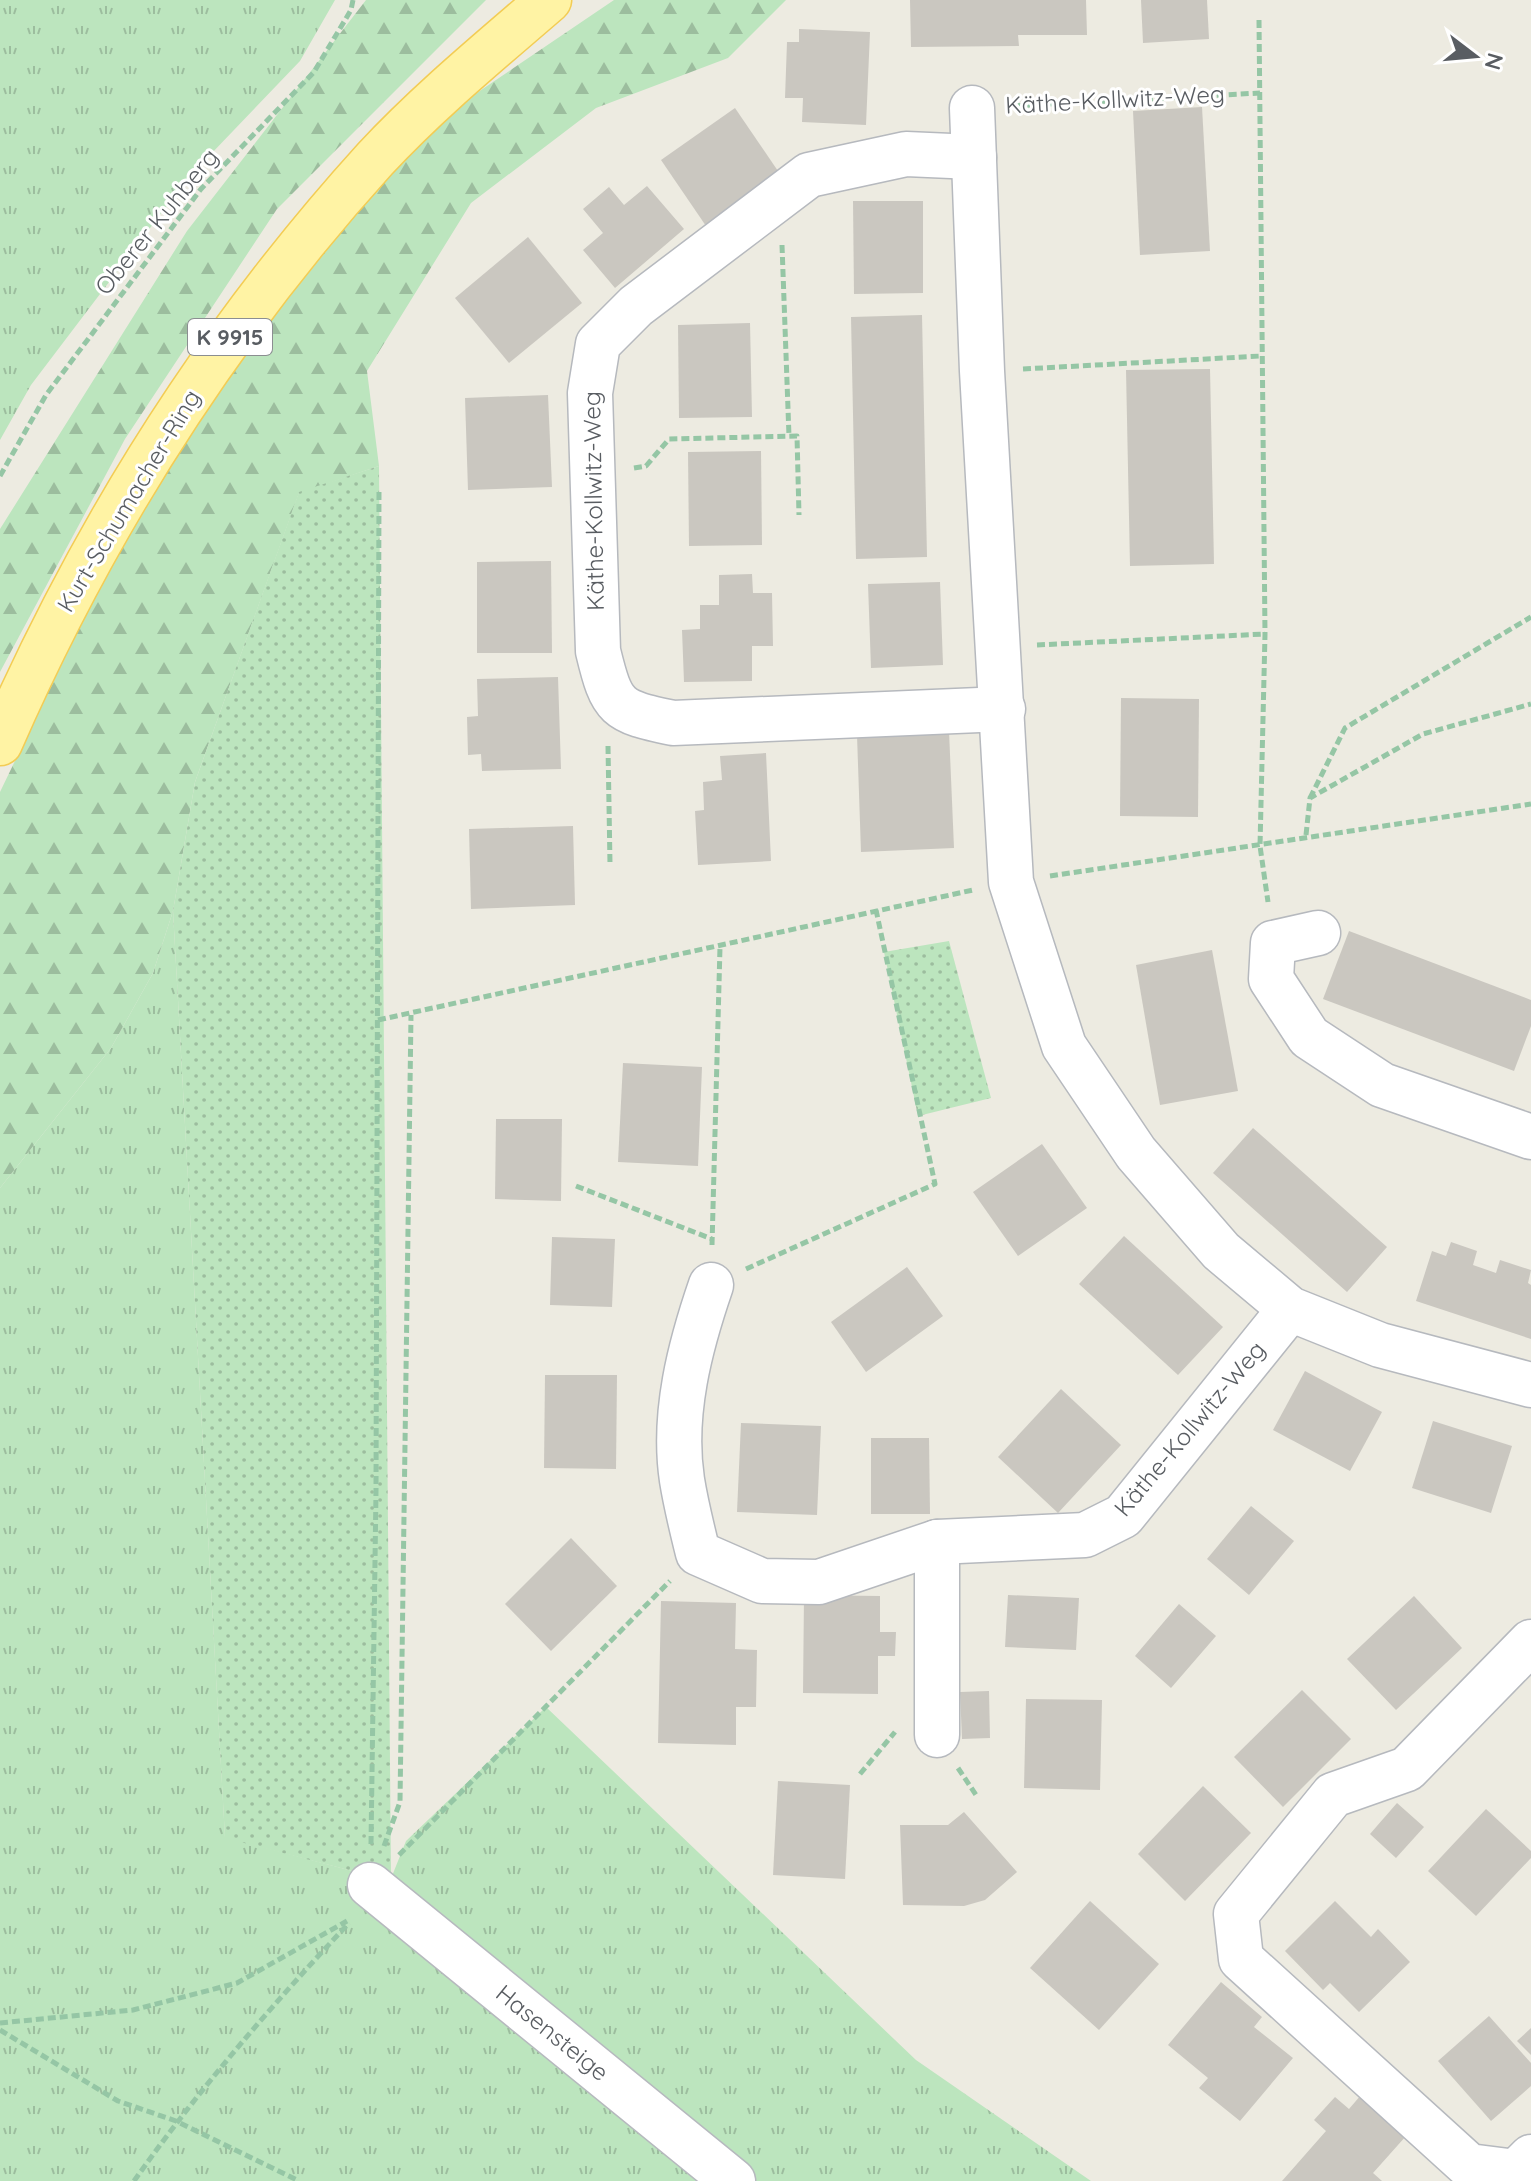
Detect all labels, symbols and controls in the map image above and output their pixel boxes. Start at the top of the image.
north arrow [1435,16,1515,96]
text: N [1479,50,1510,73]
street label: Käthe-Kollwitz-Weg [1004,78,1225,120]
street label: Oberer Kuhberg [88,142,224,301]
road number: K 9915 [188,319,272,355]
street label: Kurt-Schumacher-Ring [50,384,206,617]
street label: Käthe-Kollwitz-Weg [576,391,610,611]
street label: Käthe-Kollwitz-Weg [1107,1335,1271,1522]
street label: Hasensteige [490,1978,615,2087]

